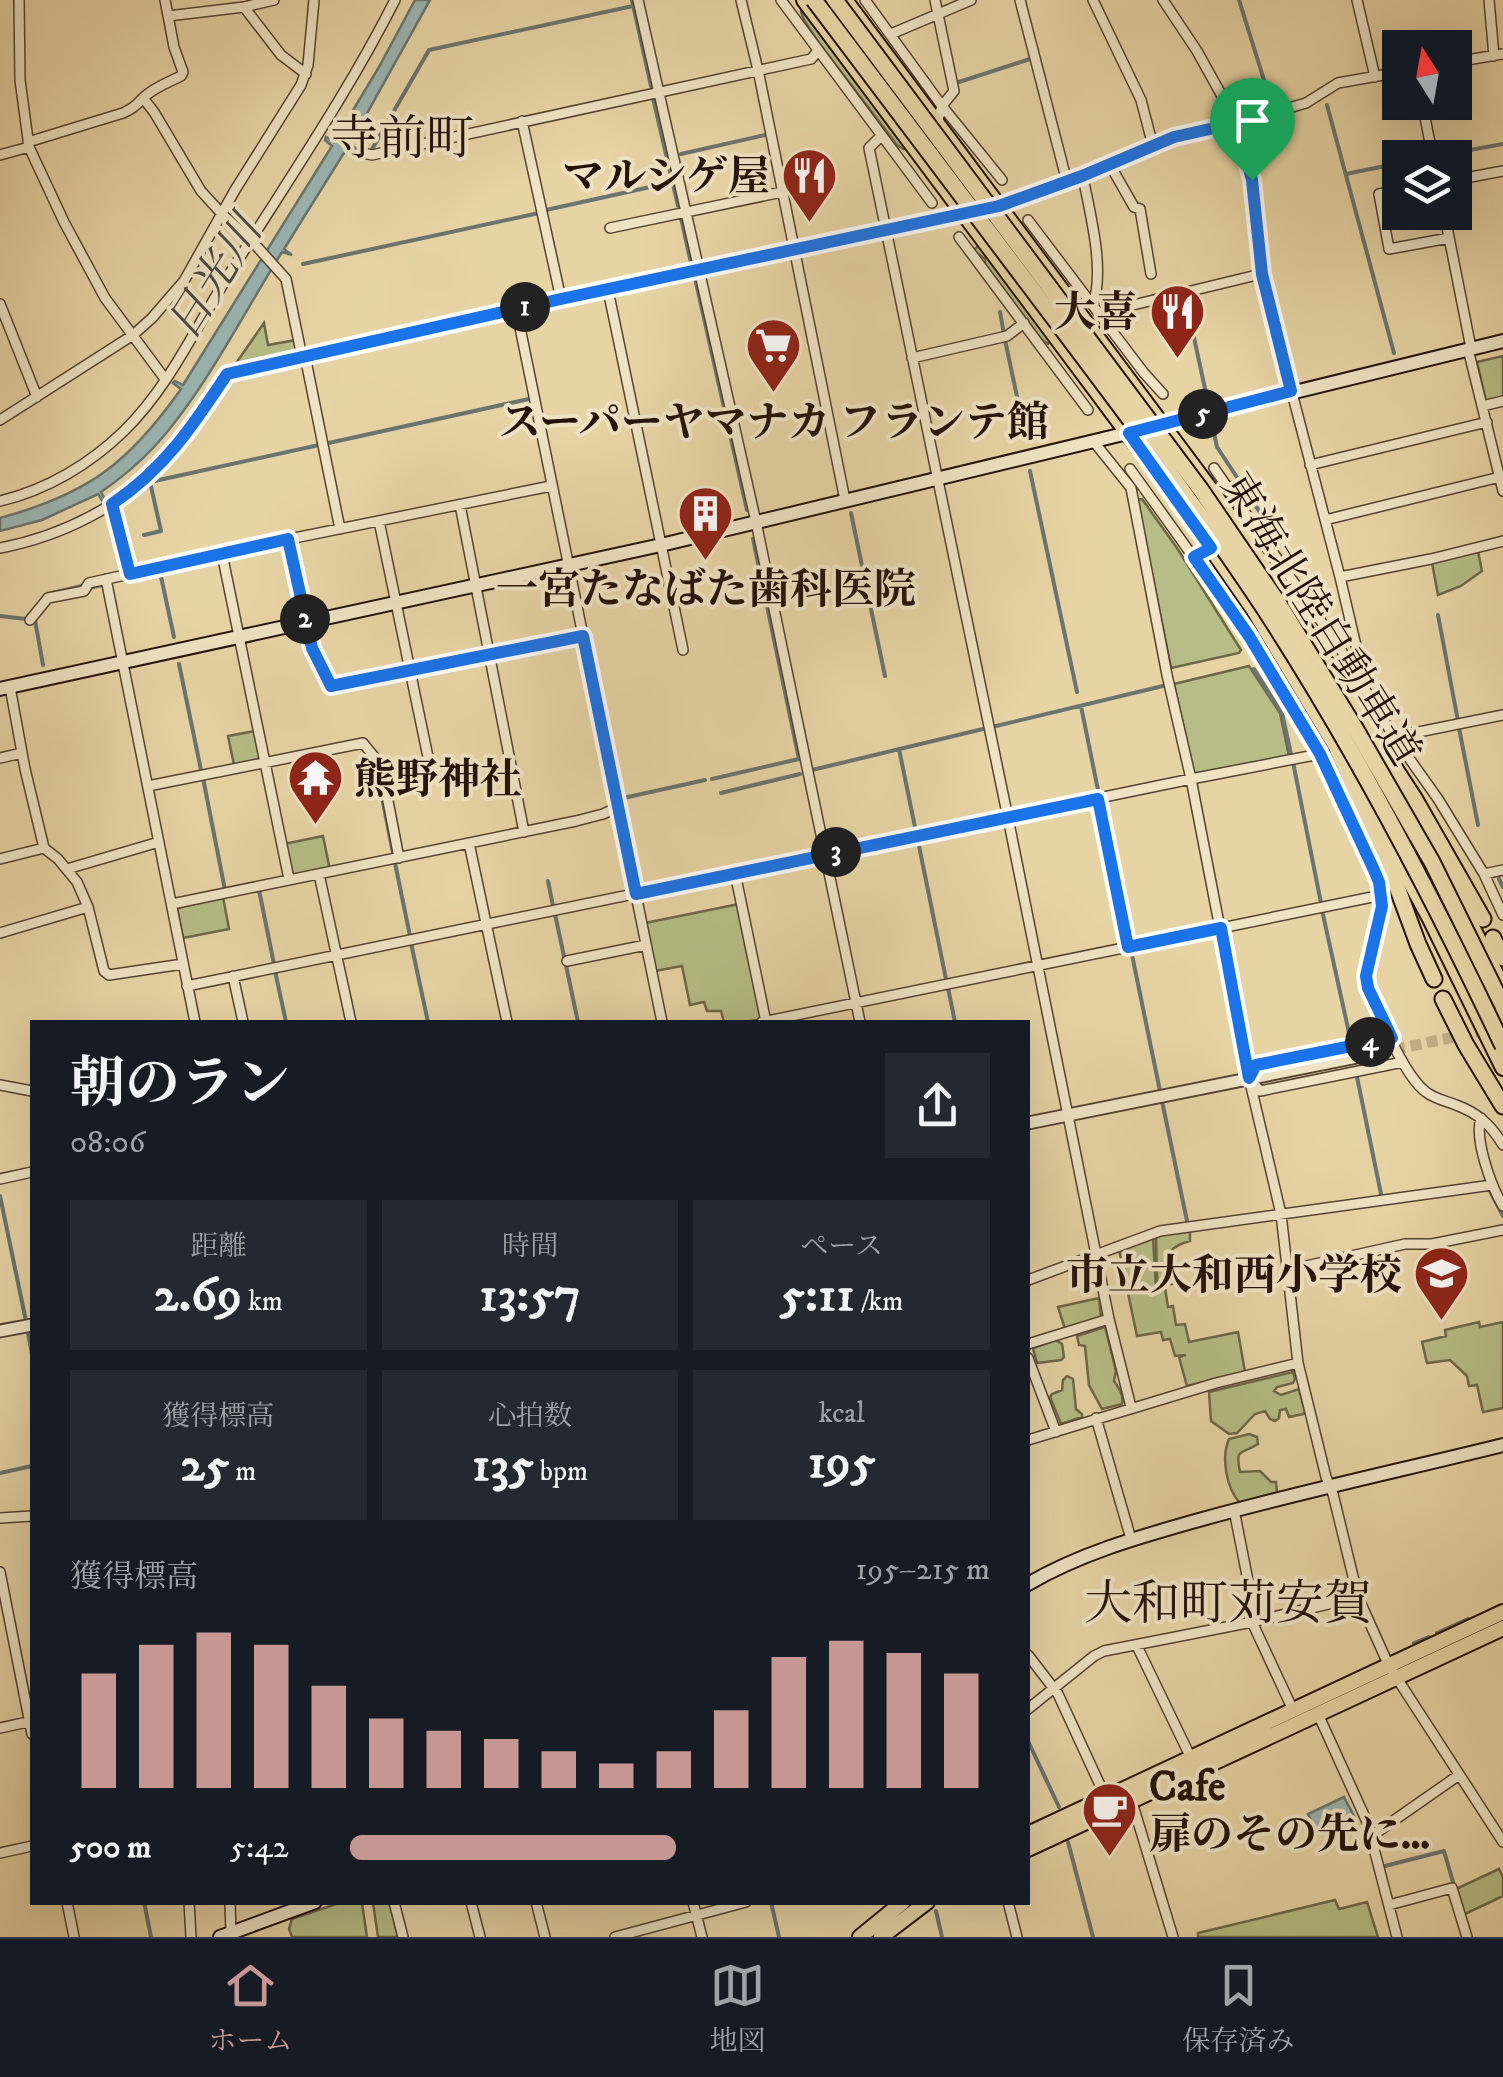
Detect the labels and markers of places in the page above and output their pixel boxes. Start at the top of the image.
pin [1210,78,1295,181]
restaurant icon: マルシゲ屋 [779,145,839,224]
place label: マルシゲ屋 [562,152,770,204]
restaurant icon: 大喜 [1147,281,1207,360]
pin: 1 [500,282,550,332]
place label: 大喜 [1054,288,1138,340]
supermarket icon: スーパーヤマナカ フランテ館 [744,316,804,395]
pin: 5 [1178,389,1228,439]
place label: スーパーヤマナカ フランテ館 [499,398,1049,450]
building icon: 一宮たなばた歯科医院 [676,483,736,562]
place label: 一宮たなばた歯科医院 [496,565,916,617]
pin: 2 [280,594,330,644]
temple icon: 熊野神社 [285,748,345,827]
place label: 熊野神社 [354,755,522,807]
pin: 3 [811,827,861,877]
pin: 4 [1345,1017,1395,1067]
school or university icon: 市立大和西小学校 [1411,1244,1471,1323]
place label: 市立大和西小学校 [1066,1251,1402,1303]
place label: Cafe 扉のその先に… [1149,1762,1430,1862]
cafe icon: Cafe 扉のその先に… [1080,1779,1140,1858]

